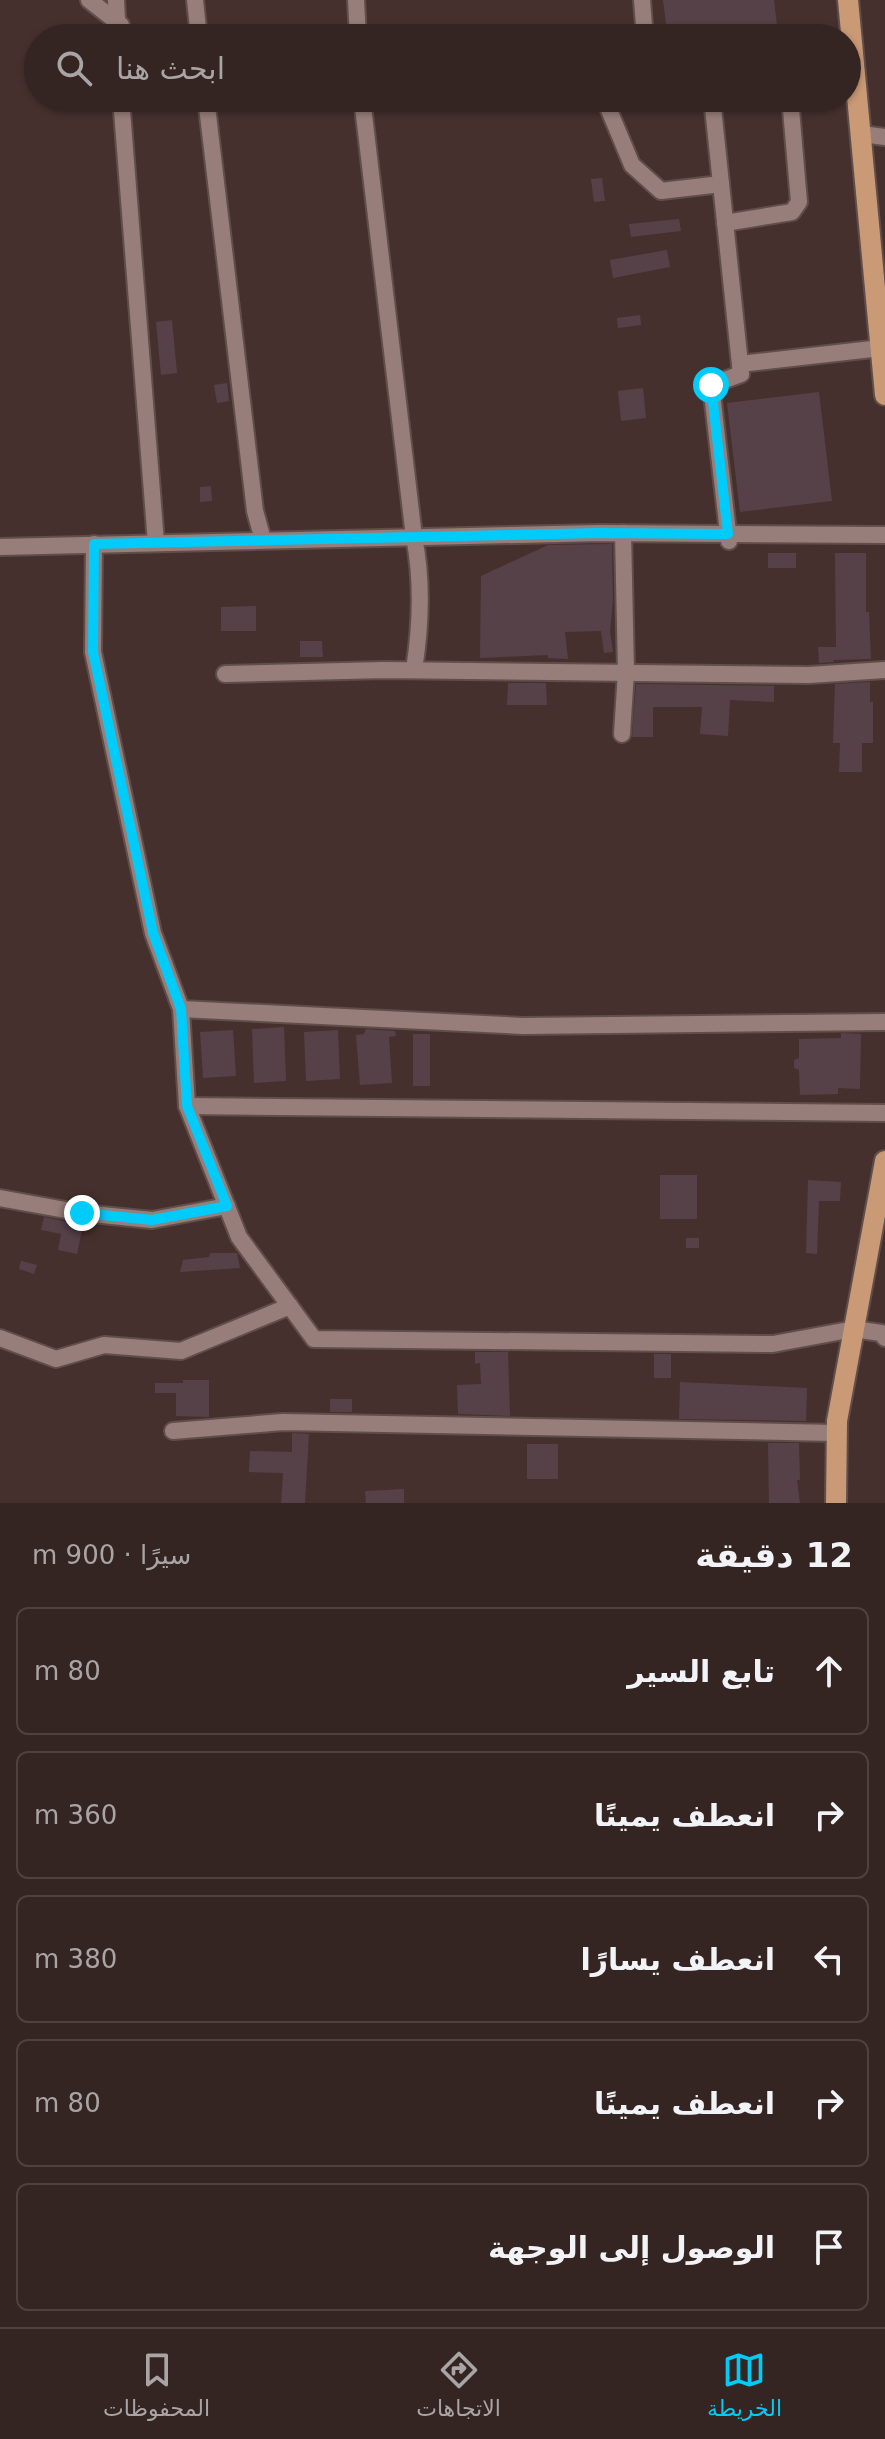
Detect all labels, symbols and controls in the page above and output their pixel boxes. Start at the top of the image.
search box [24,24,861,112]
icon: search [52,46,96,90]
text: ابحث هنا [116,51,225,86]
route start [693,367,729,403]
route end [64,1195,100,1231]
text: 12 دقيقة [695,1535,853,1575]
text: سيرًا · 900 m [32,1540,191,1570]
icon: ahead [807,1649,851,1693]
text: تابع السير [627,1654,775,1689]
text: 80 m [34,1656,101,1686]
icon: right [807,1793,851,1837]
text: انعطف يمينًا [594,1798,775,1833]
text: 360 m [34,1800,117,1830]
icon: left [807,1937,851,1981]
text: انعطف يسارًا [581,1942,775,1977]
text: 380 m [34,1944,117,1974]
icon: right [807,2081,851,2125]
text: انعطف يمينًا [594,2086,775,2121]
text: 80 m [34,2088,101,2118]
icon: arrive [807,2225,851,2269]
text: الوصول إلى الوجهة [488,2230,775,2265]
tab: المحفوظات [103,2348,210,2421]
tab: الاتجاهات [416,2348,501,2421]
tab: الخريطة [707,2348,782,2421]

